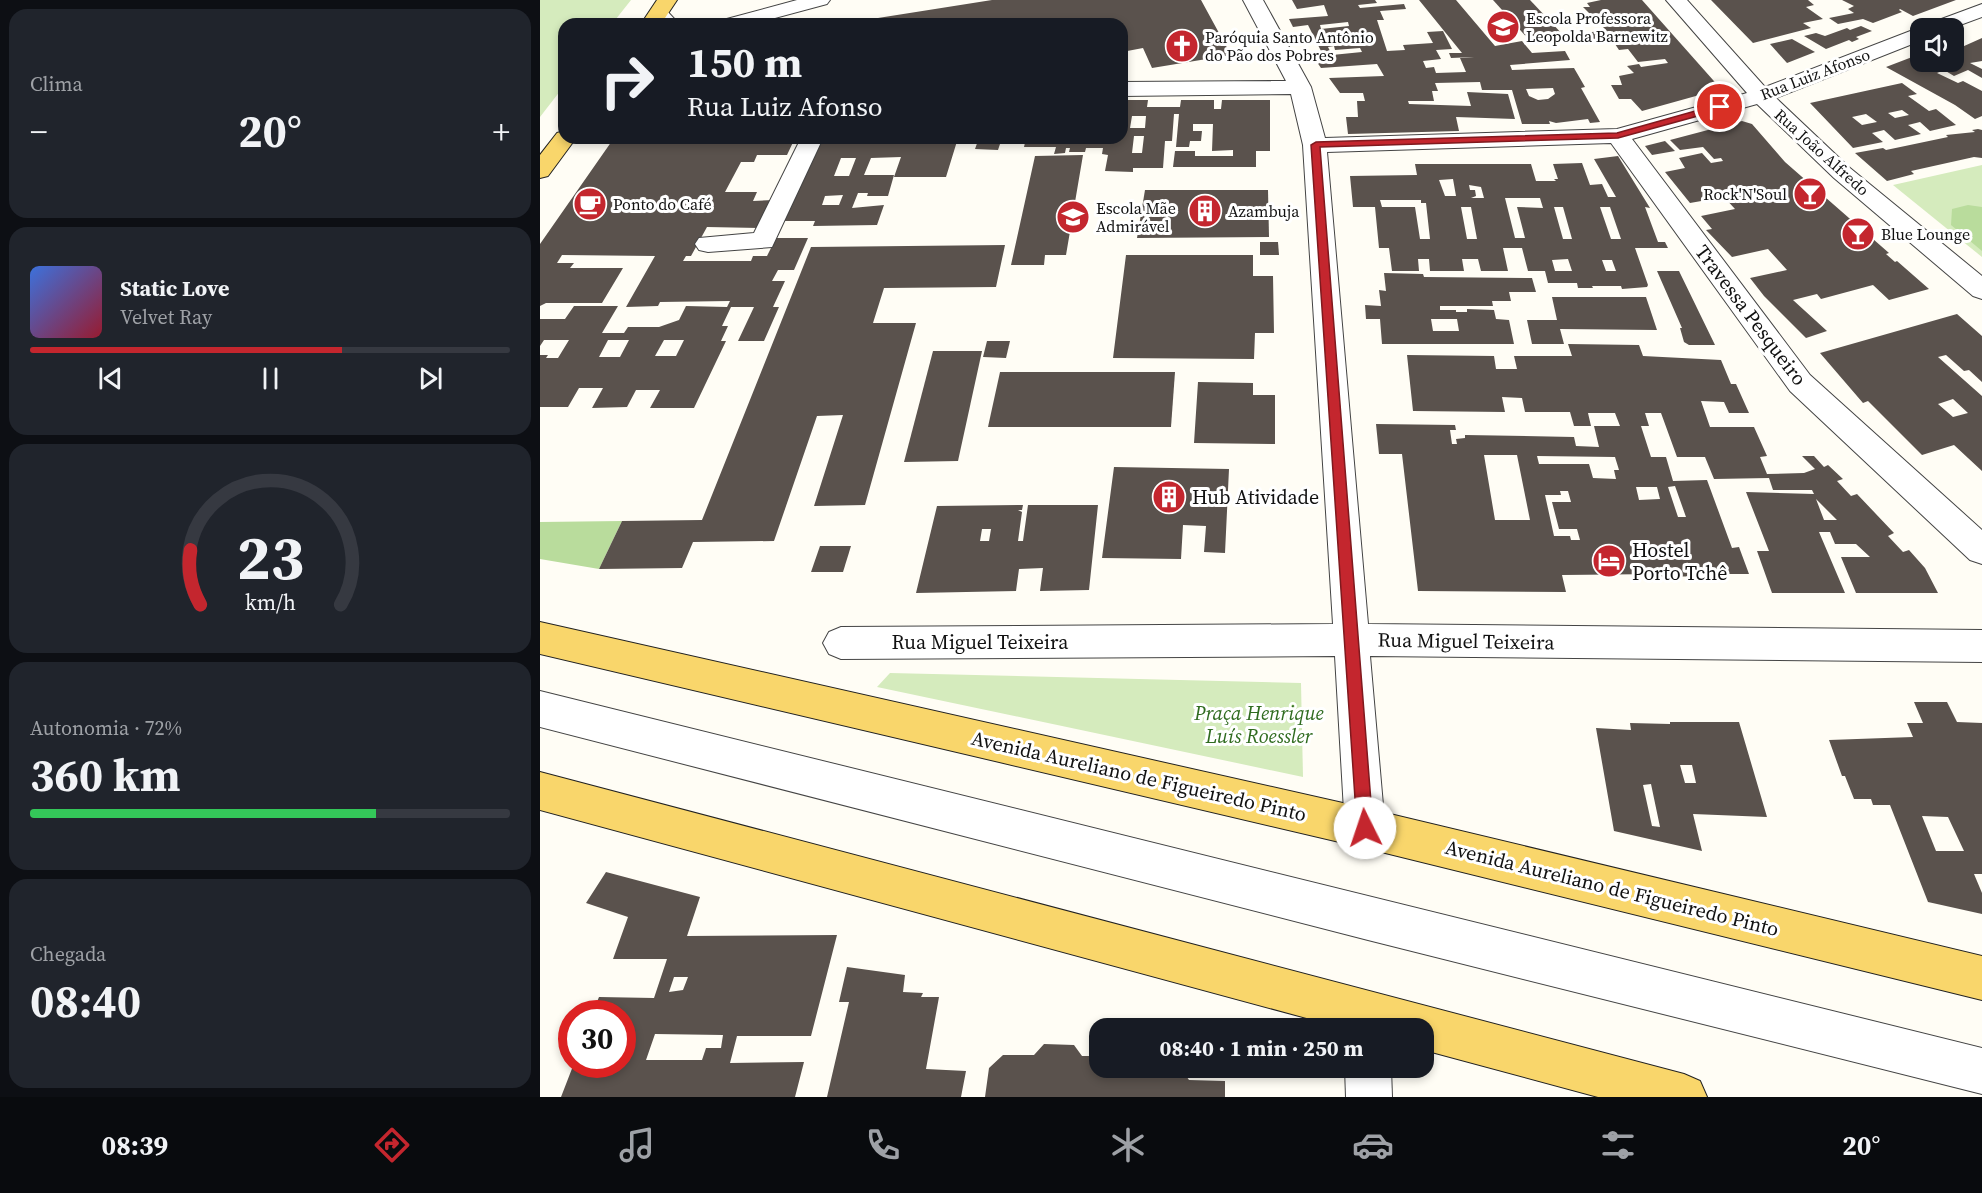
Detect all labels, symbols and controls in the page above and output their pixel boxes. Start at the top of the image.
place label: Escola Professora Leopolda Barnewitz [1526,7,1668,47]
school or university icon: Escola Professora Leopolda Barnewitz [1485,9,1521,45]
map controls [1910,18,1964,72]
button: sound [1910,18,1964,72]
place label: Paróquia Santo Antônio do Pão dos Pobres [1205,26,1374,66]
church icon: Paróquia Santo Antônio do Pão dos Pobres [1164,28,1200,64]
text: 150 m [687,33,802,91]
icon: right [588,42,666,120]
street label: Rua Luiz Afonso [1757,43,1873,105]
text: Clima [30,70,83,98]
pin [1694,81,1745,132]
text: Rua Luiz Afonso [687,88,883,125]
icon: arrive [1703,90,1736,123]
text: 20° [238,100,302,162]
street label: Rua João Alfredo [1770,104,1874,201]
text: − [30,109,48,154]
text: + [492,109,510,154]
bar icon: Rock'N'Soul [1792,176,1828,212]
place label: Rock'N'Soul [1703,183,1787,205]
cafe icon: Ponto do Café [572,186,608,222]
place label: Ponto do Café [613,193,712,215]
building icon: Azambuja [1187,193,1223,229]
place label: Escola Mãe Admirável [1096,197,1176,237]
school or university icon: Escola Mãe Admirável [1055,199,1091,235]
place label: Azambuja [1228,200,1300,222]
bar icon: Blue Lounge [1840,216,1876,252]
place label: Blue Lounge [1881,223,1970,245]
street label: Travessa Pesqueiro [1689,239,1813,391]
text: Static Love [120,273,230,303]
text: Velvet Ray [120,303,212,331]
icon: previous [94,362,127,395]
icon: pause [254,362,287,395]
icon: next [414,362,447,395]
building icon: Hub Atividade [1151,479,1187,515]
place label: Hub Atividade [1192,483,1319,511]
text: 23 [236,515,304,601]
place label: Hostel Porto Tchê [1632,536,1727,587]
hotel icon: Hostel Porto Tchê [1591,543,1627,579]
text: km/h [244,589,296,618]
street label: Rua Miguel Teixeira [1377,625,1555,657]
street label: Rua Miguel Teixeira [892,628,1069,656]
park label: Praça Henrique Luís Roessler [1193,699,1324,750]
text: Autonomia · 72% [30,714,182,742]
street label: Avenida Aureliano de Figueiredo Pinto [969,724,1309,828]
text: 360 km [30,744,181,806]
position arrow [1333,796,1397,860]
street label: Avenida Aureliano de Figueiredo Pinto [1442,833,1782,943]
text: Chegada [30,940,106,968]
text: 08:40 [30,970,141,1032]
speed limit sign: 30 [558,1000,636,1078]
text: 08:40 · 1 min · 250 m [1160,1033,1363,1063]
icon: directions [371,1124,413,1166]
icon: music [616,1124,658,1166]
icon: phone [862,1124,904,1166]
icon: climate [1107,1124,1149,1166]
icon: car [1352,1124,1394,1166]
icon: filters [1597,1124,1639,1166]
text: 08:39 [102,1127,168,1164]
text: 20° [1842,1127,1880,1164]

